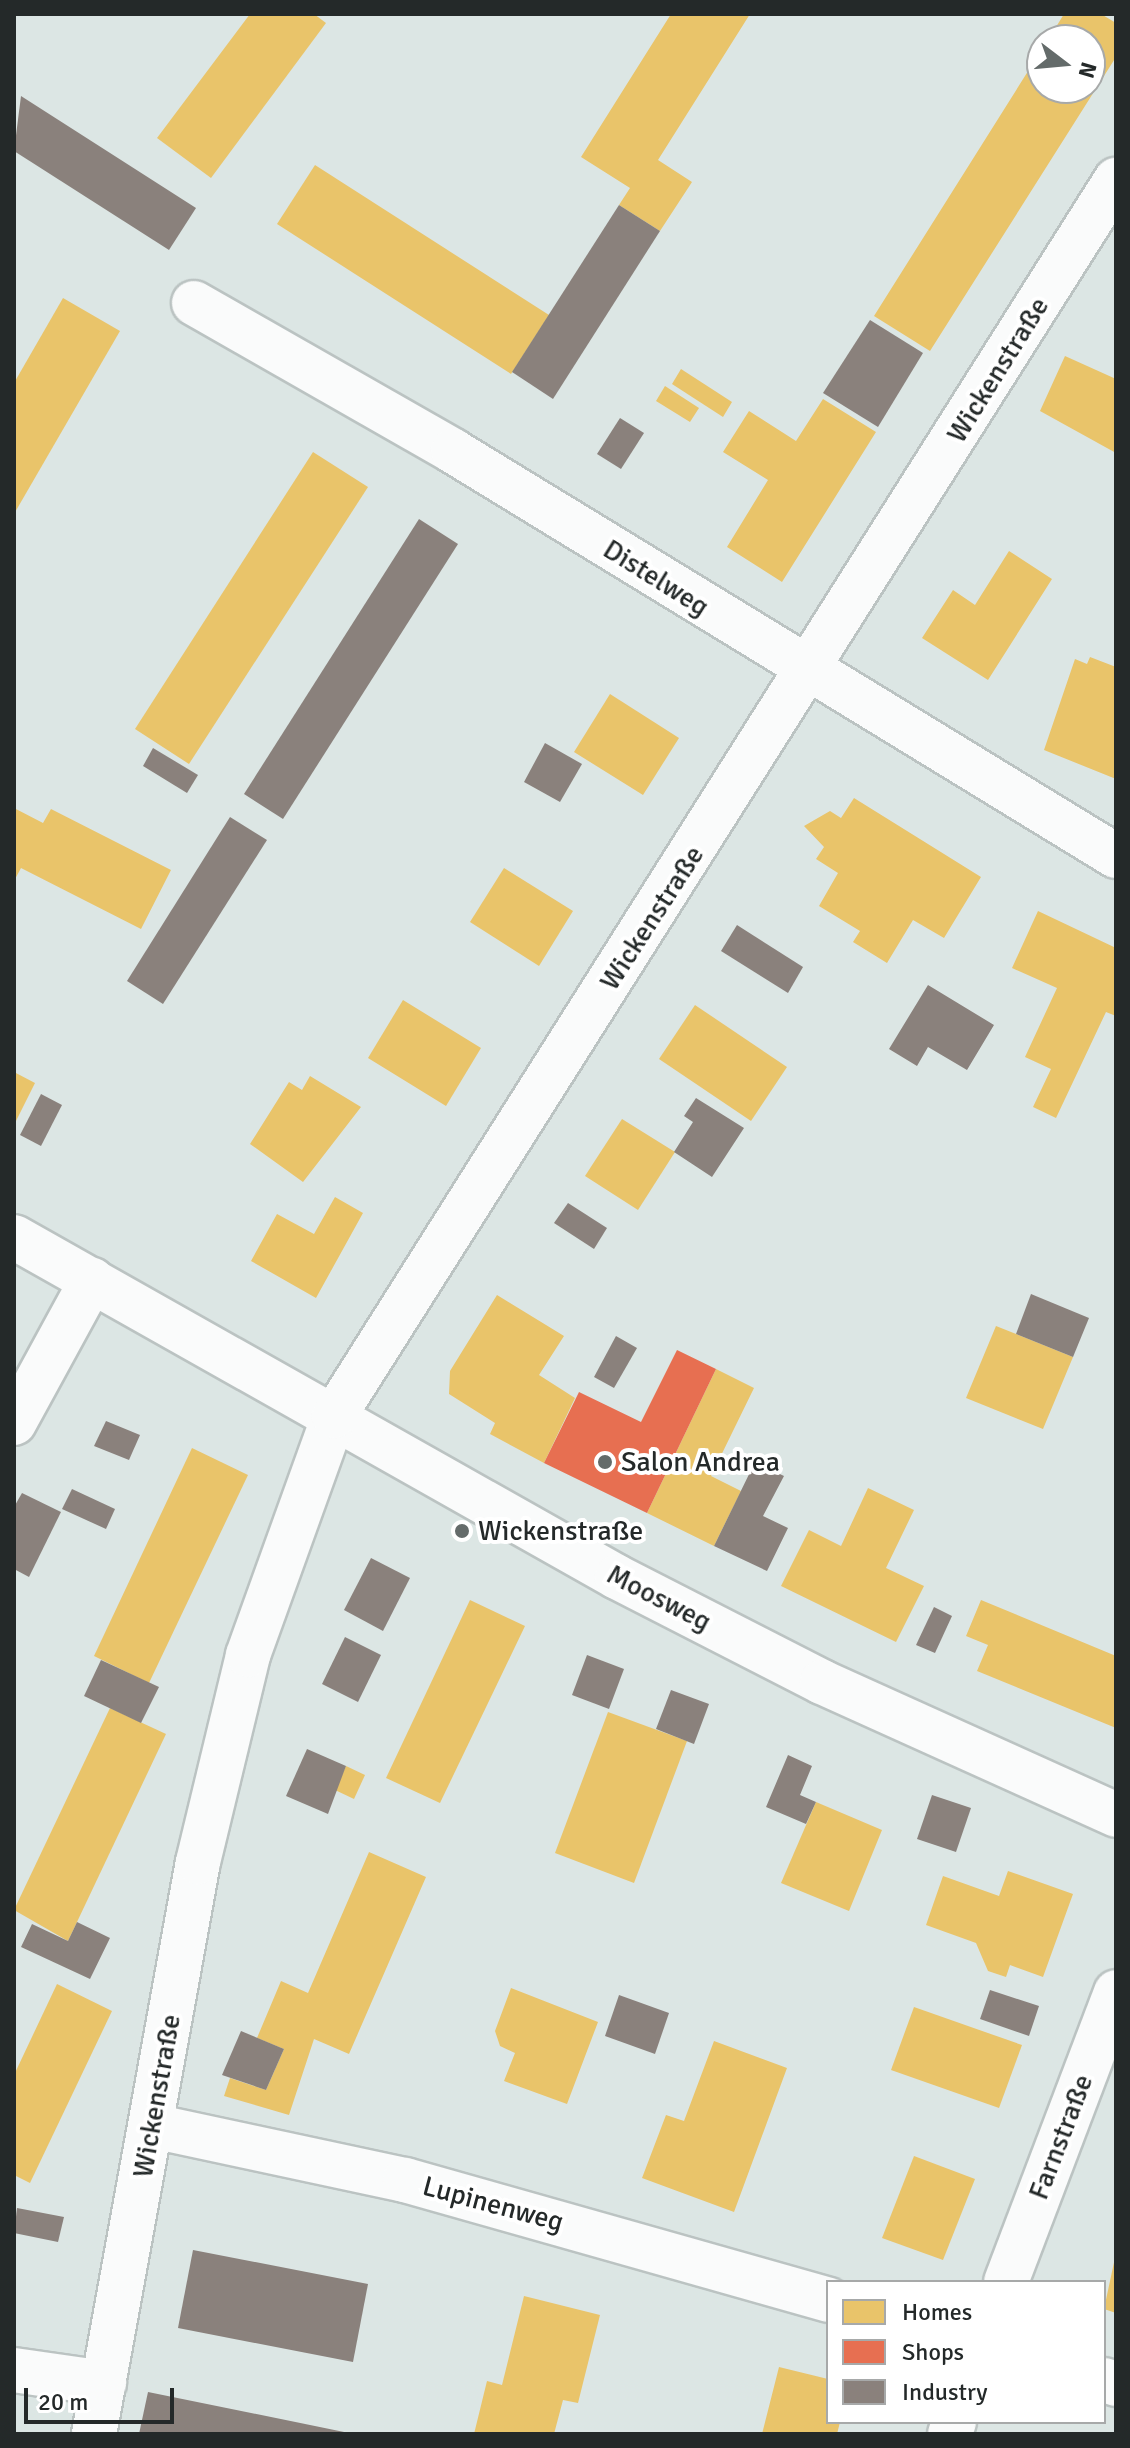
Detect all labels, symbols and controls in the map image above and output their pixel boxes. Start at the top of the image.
north arrow [1026,24,1106,104]
text: N [1073,59,1103,81]
street label: Wickenstraße [940,291,1056,449]
street label: Distelweg [597,532,715,624]
street label: Wickenstraße [593,840,711,996]
place label: Salon Andrea [621,1445,780,1479]
marker: Salon Andrea [596,1453,614,1471]
place label: Wickenstraße [478,1514,643,1548]
marker: Wickenstraße [453,1522,471,1540]
street label: Moosweg [601,1557,717,1639]
street label: Wickenstraße [126,2012,188,2180]
street label: Farnstraße [1022,2070,1100,2204]
street label: Lupinenweg [419,2169,567,2239]
legend [826,2280,1106,2424]
text: Homes [902,2297,972,2327]
text: Shops [902,2337,964,2367]
scale bar [28,2372,178,2422]
text: Industry [902,2377,988,2407]
text: 20 m [38,2387,88,2417]

